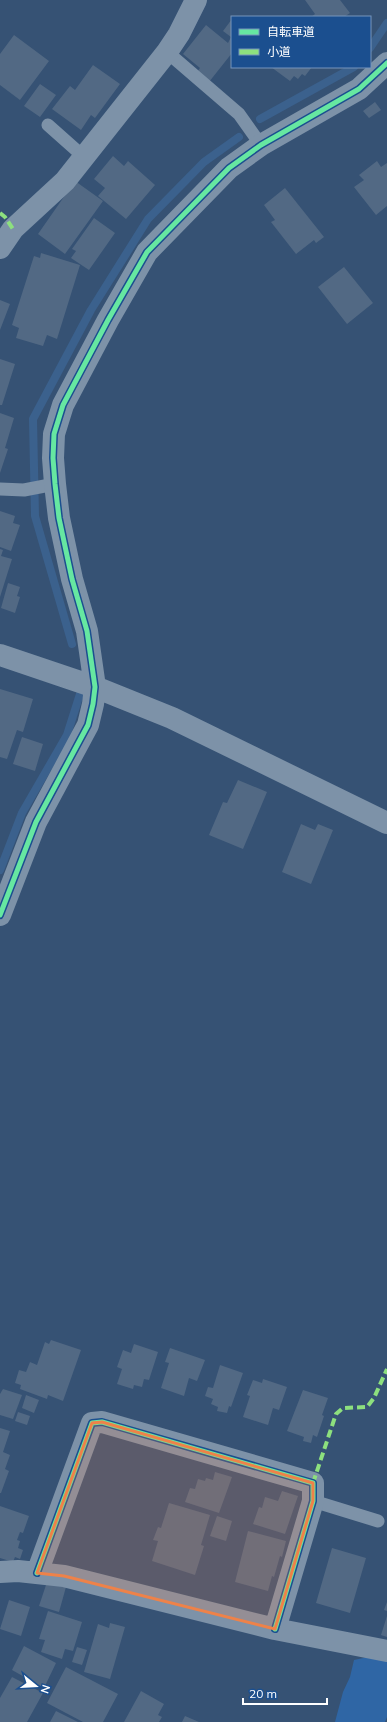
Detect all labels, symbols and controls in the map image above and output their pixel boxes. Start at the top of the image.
legend [231,16,371,68]
text: 自転車道 [267,24,315,39]
text: 小道 [267,44,291,59]
north arrow [16,1666,56,1706]
scale bar [243,1680,327,1706]
text: N [38,1683,53,1695]
text: 20 m [249,1686,277,1701]

